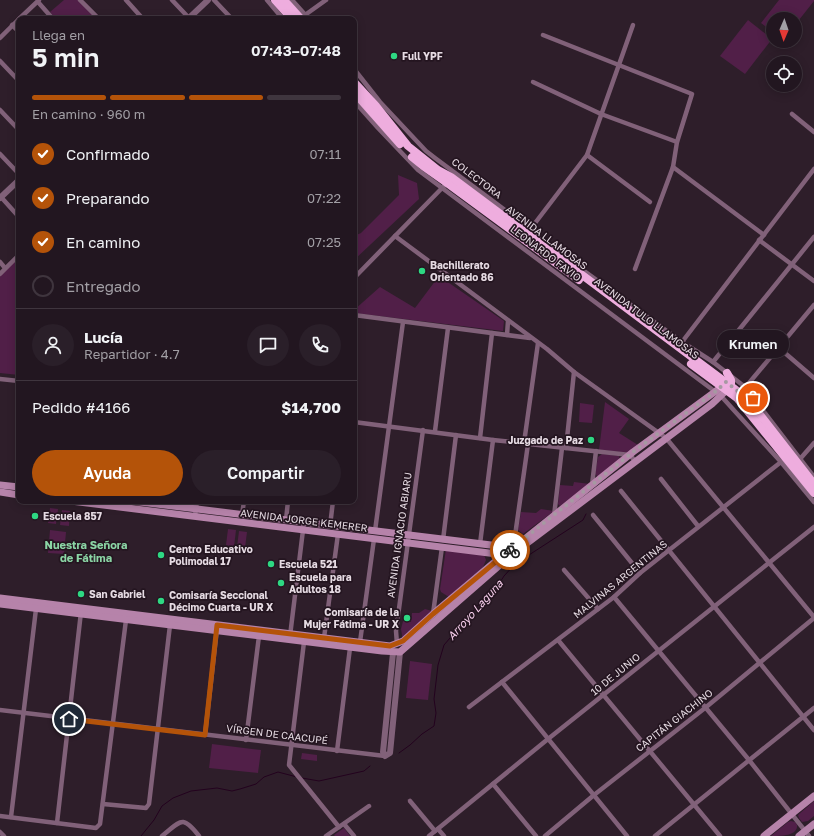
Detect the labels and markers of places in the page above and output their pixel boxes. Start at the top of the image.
place label: Full YPF [402,50,443,62]
marker: Full YPF [389,51,399,61]
place label: Bachillerato Orientado 86 [430,259,494,283]
marker: Bachillerato Orientado 86 [417,266,427,276]
callout: Krumen [717,330,789,358]
pin [736,381,770,415]
place label: Juzgado de Paz [508,434,583,446]
marker: Juzgado de Paz [586,435,596,445]
place label: Escuela 857 [43,510,103,522]
marker: Escuela 857 [30,511,40,521]
place label: Centro Educativo Polimodal 17 [169,543,253,567]
marker: Centro Educativo Polimodal 17 [156,550,166,560]
place label: Escuela 521 [279,558,337,570]
marker: Escuela 521 [266,559,276,569]
place label: Escuela para Adultos 18 [289,571,352,595]
marker: Escuela para Adultos 18 [276,578,286,588]
place label: San Gabriel [89,588,146,600]
marker: San Gabriel [76,589,86,599]
place label: Comisaría Seccional Décimo Cuarta - UR X [169,589,274,613]
marker: Comisaría Seccional Décimo Cuarta - UR X [156,596,166,606]
place label: Comisaría de la Mujer Fátima - UR X [304,606,400,630]
marker: Comisaría de la Mujer Fátima - UR X [402,613,412,623]
pin [52,702,86,736]

